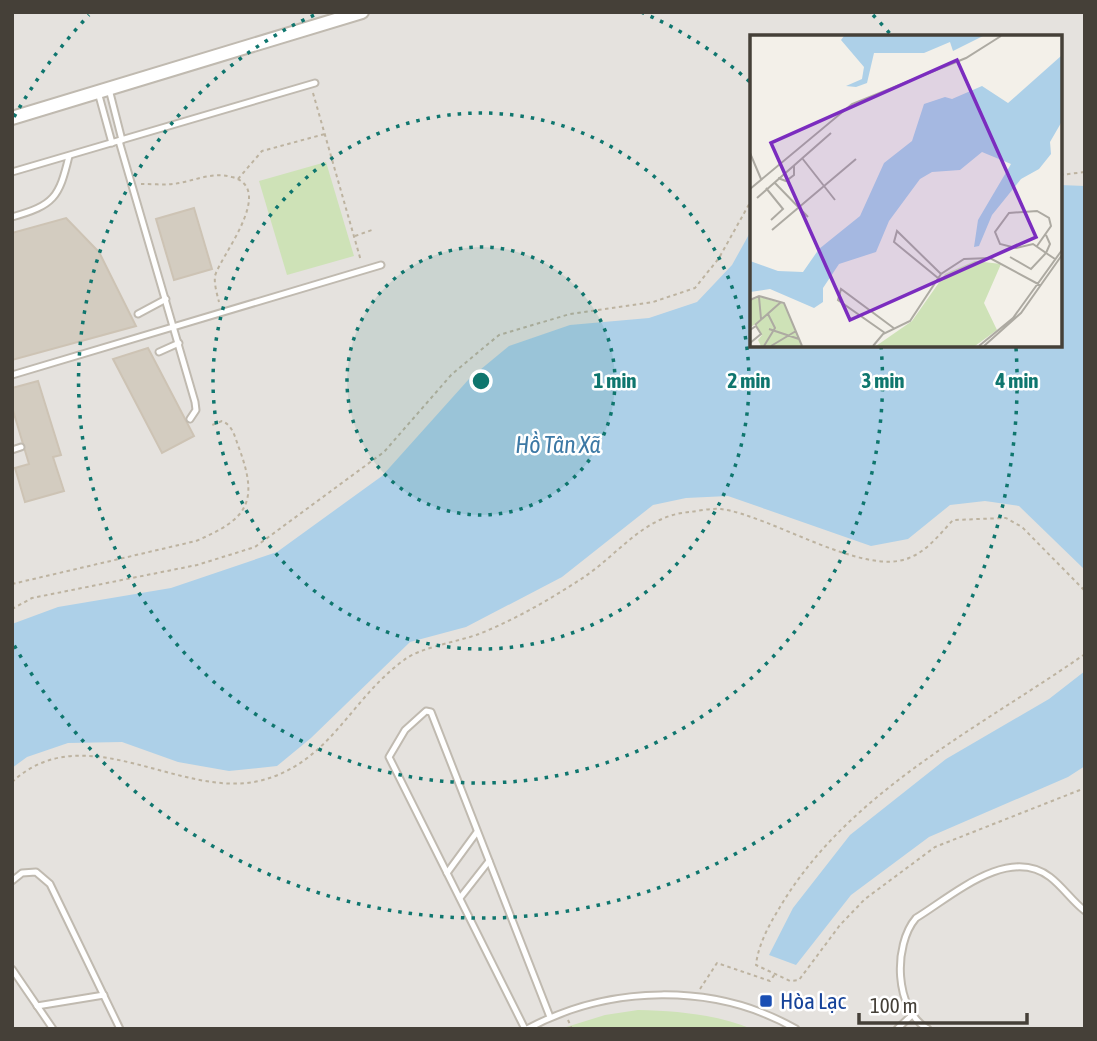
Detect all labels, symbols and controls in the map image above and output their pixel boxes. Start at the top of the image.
inset map [750,35,1062,346]
text: 1 min [594,368,636,392]
text: 2 min [728,368,770,392]
text: 3 min [862,368,904,392]
text: 4 min [995,368,1038,392]
centre of rings [469,369,493,393]
water label: Hồ Tân Xã [515,431,601,458]
scale bar [859,982,1027,1026]
place label: Hòa Lạc [780,988,847,1014]
marker: Hòa Lạc [758,993,774,1009]
text: 100 m [870,993,918,1017]

